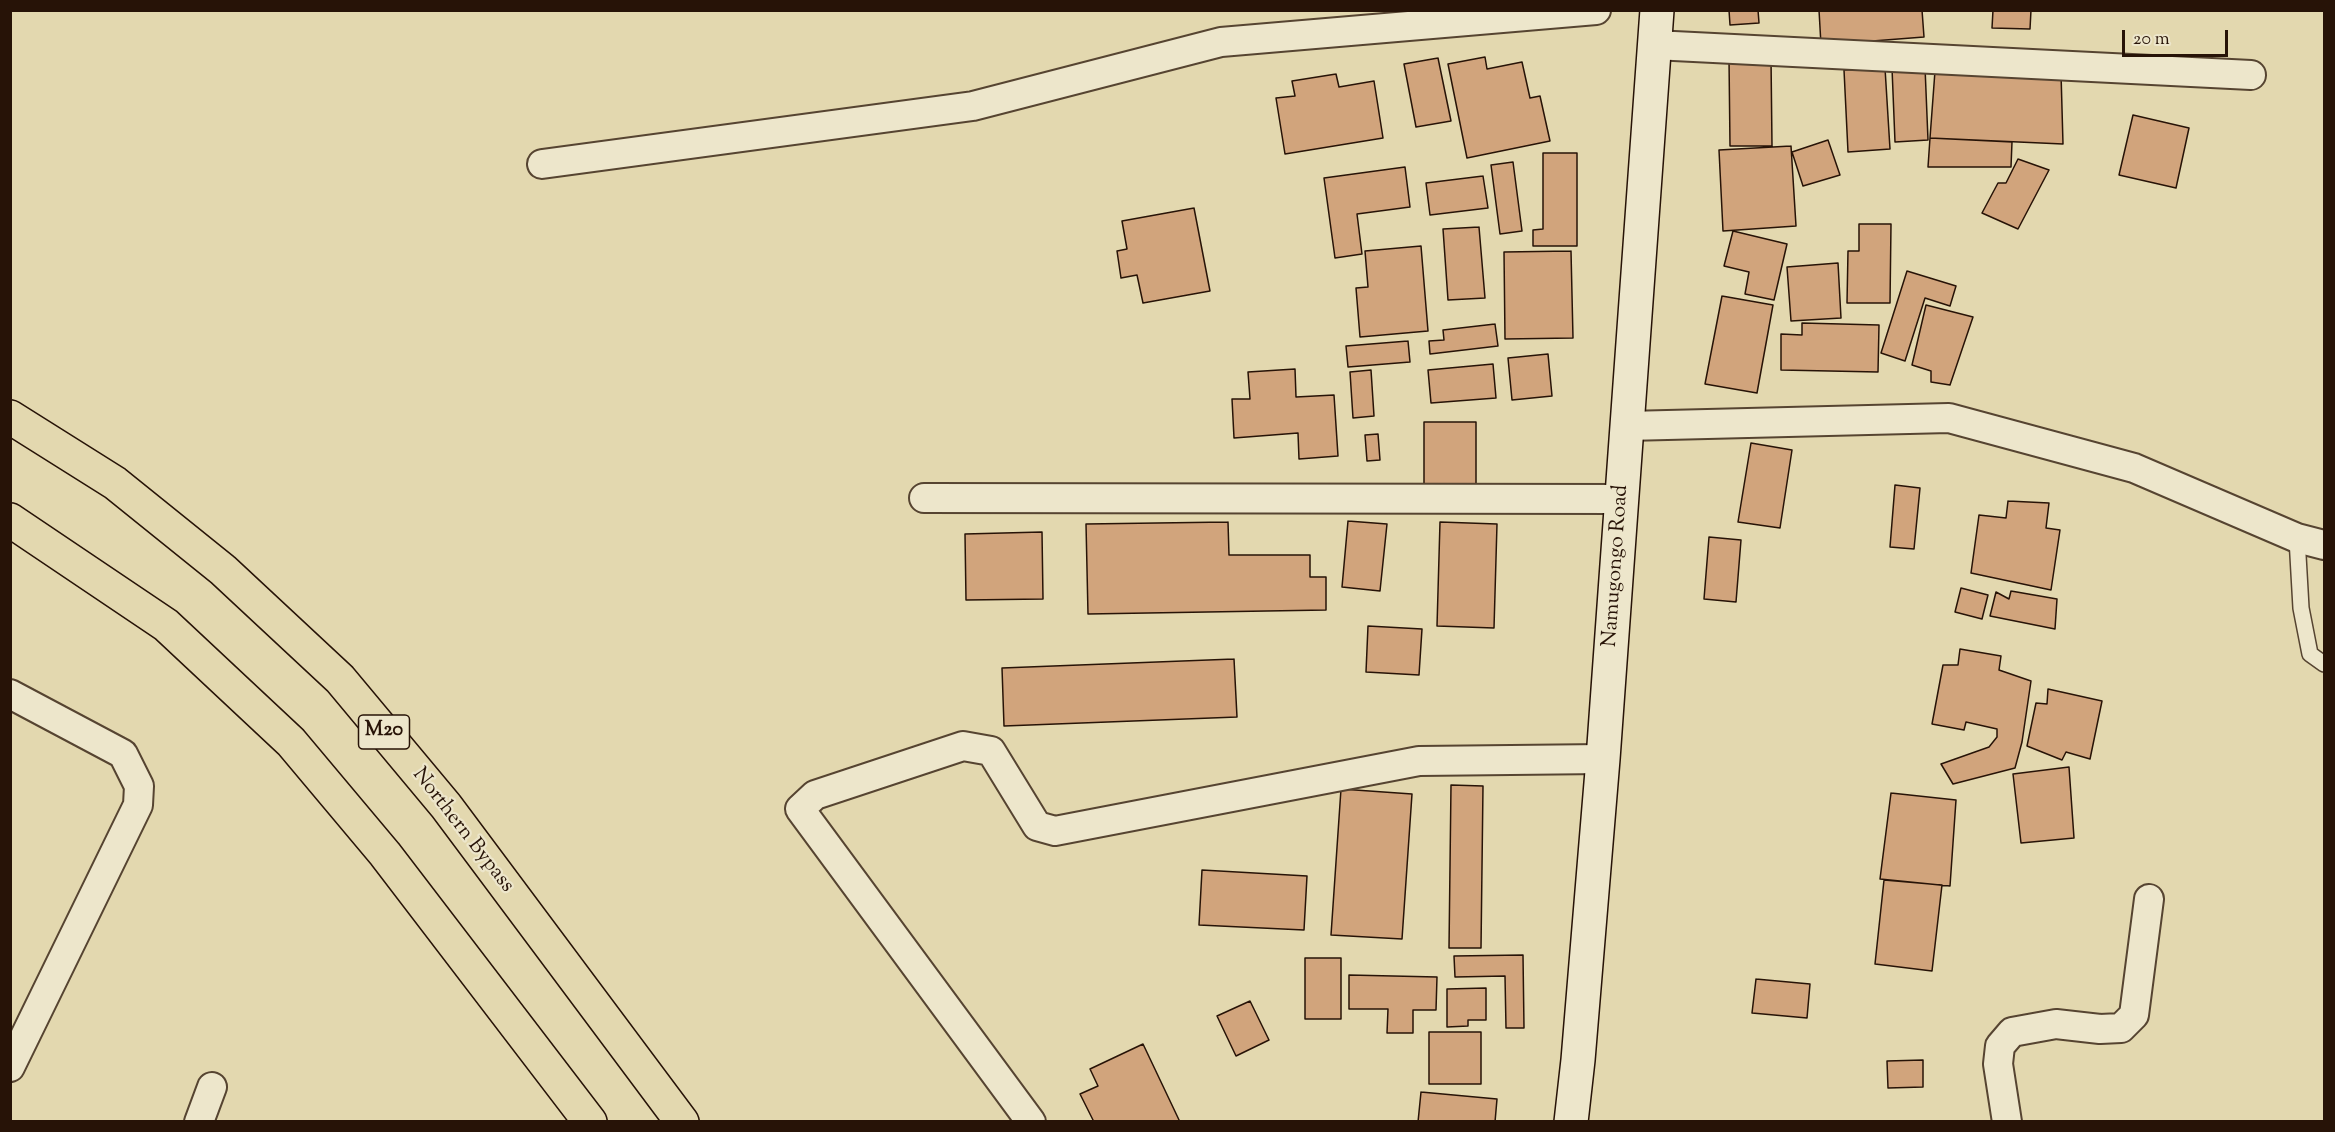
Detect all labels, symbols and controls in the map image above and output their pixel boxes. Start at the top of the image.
scale bar [2125,18,2232,56]
text: 20 m [2133,27,2170,53]
street label: Namugongo Road [1599,484,1635,648]
road number: M20 [358,715,410,749]
street label: Northern Bypass [406,764,518,898]

